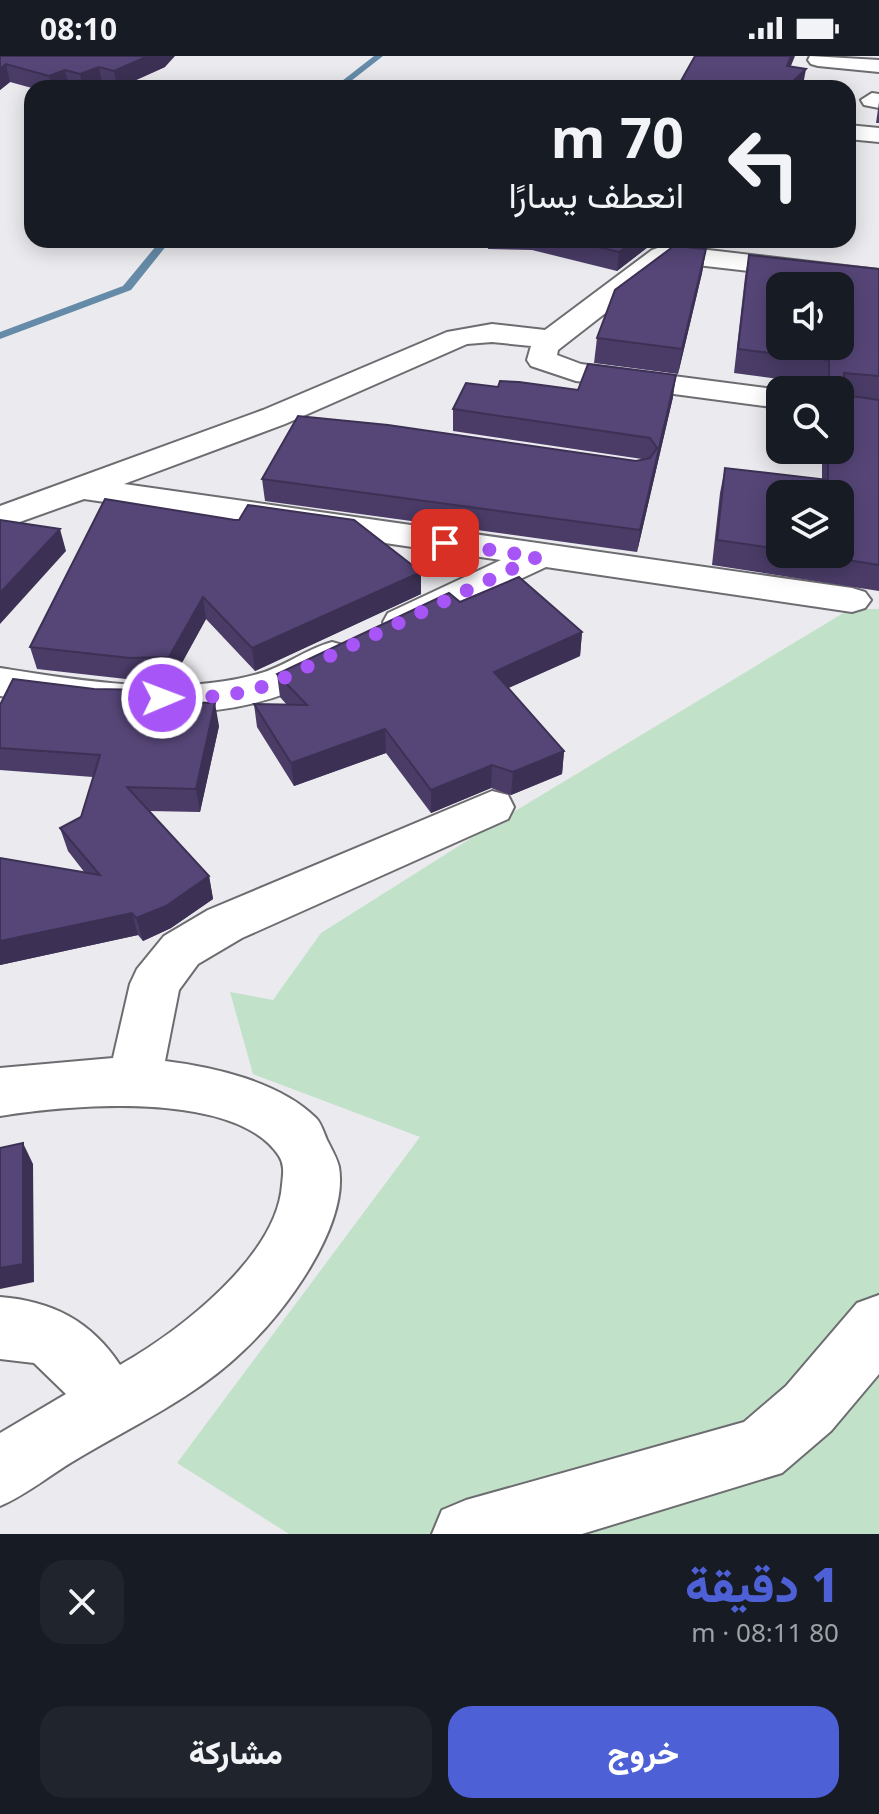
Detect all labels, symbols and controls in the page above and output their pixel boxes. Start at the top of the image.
text: 08:10 [40,8,117,49]
text: 70 m [551,98,684,174]
icon: left [712,112,816,216]
text: انعطف يسارًا [508,170,684,219]
map controls [766,272,854,568]
button: sound [766,272,854,360]
button: search [766,376,854,464]
button: layers [766,480,854,568]
pin [411,509,479,577]
icon: arrive [423,521,467,565]
position arrow [120,656,204,740]
text: 1 دقيقة [685,1551,839,1616]
button: close [40,1560,124,1644]
text: 80 m · 08:11 [691,1614,839,1650]
button: مشاركة [40,1706,432,1798]
button: خروج [448,1706,839,1798]

